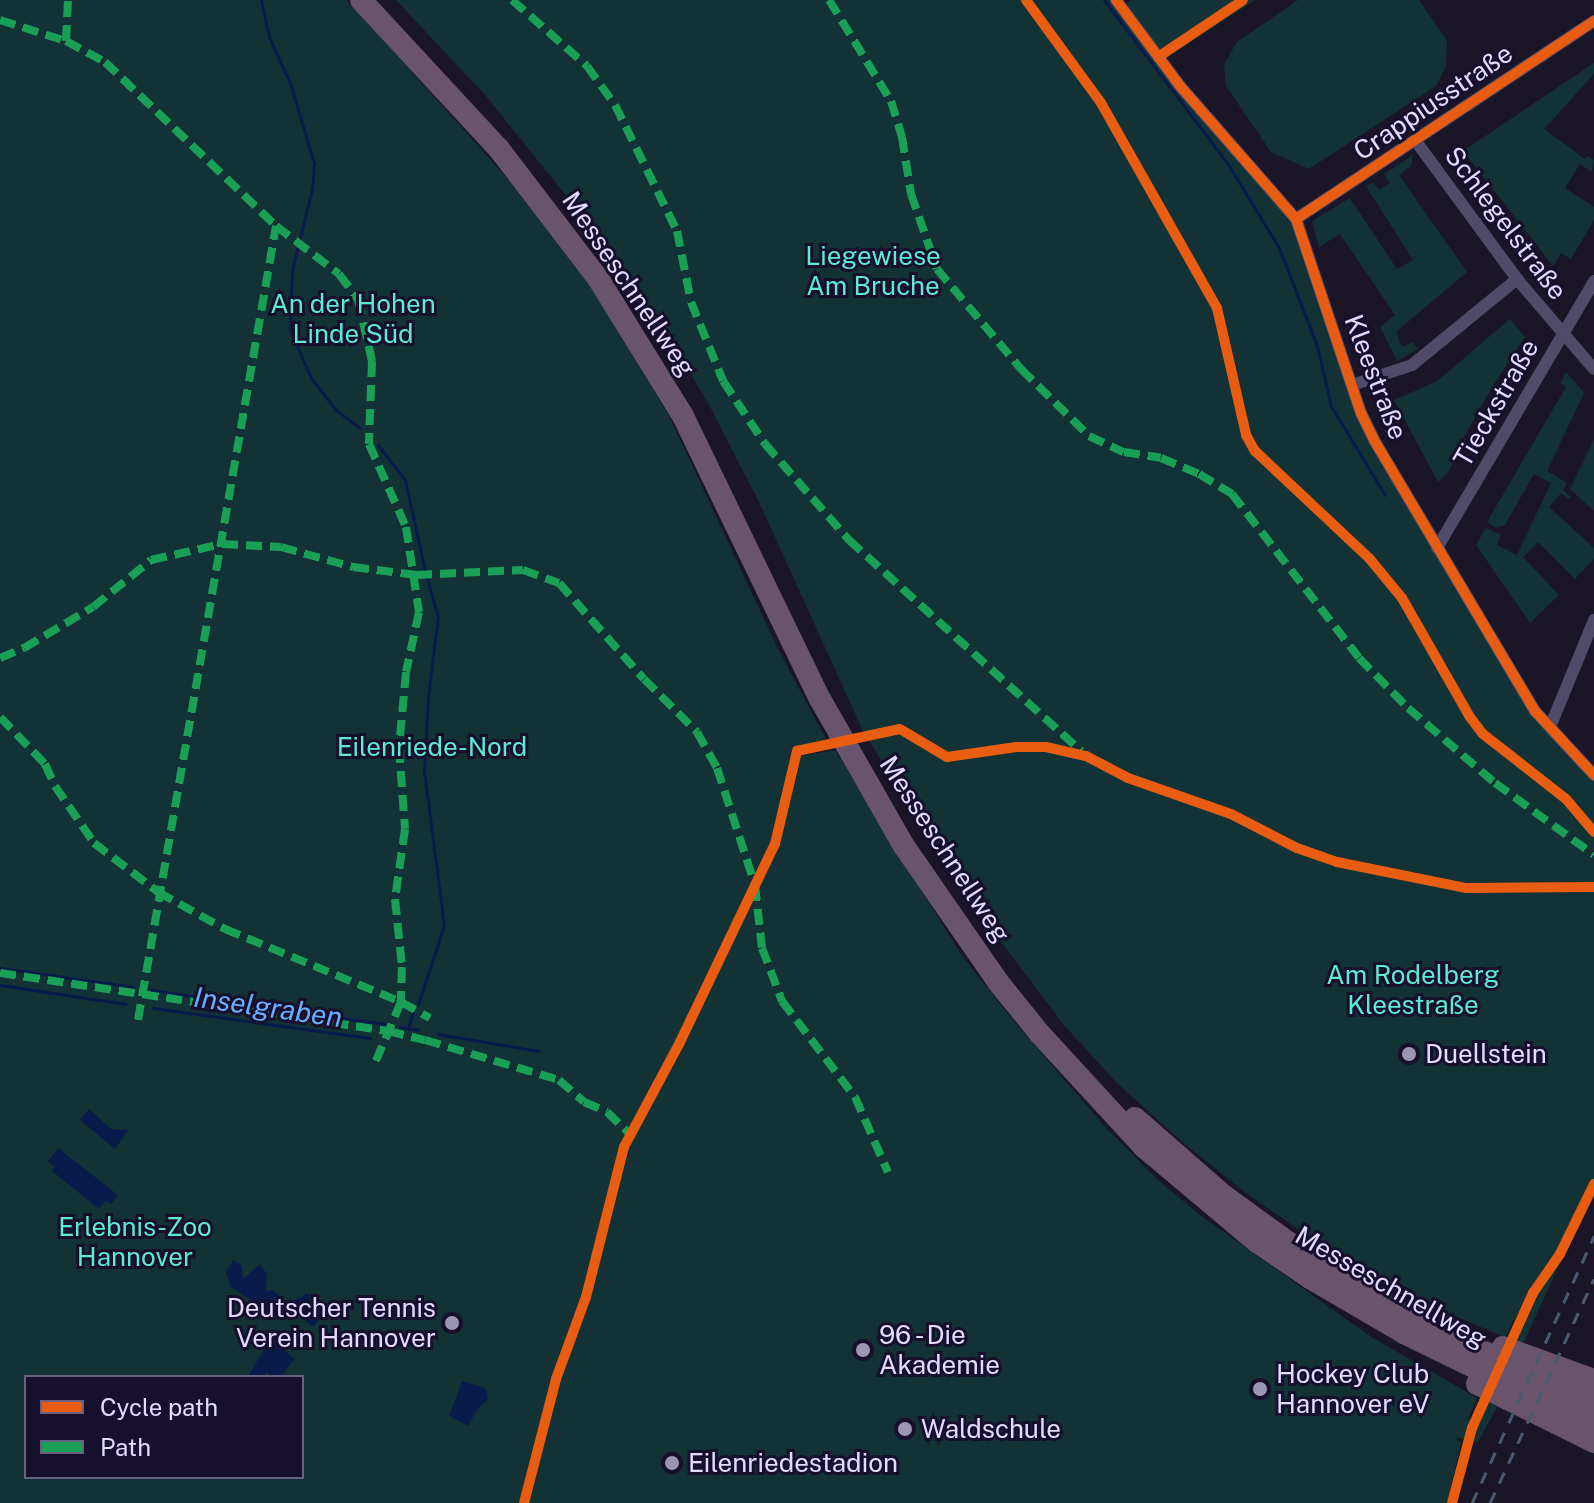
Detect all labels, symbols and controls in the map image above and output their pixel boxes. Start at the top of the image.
street label: Crappiusstraße [1348,37,1518,167]
street label: Schlegelstraße [1438,140,1574,306]
street label: Messeschnellweg [556,186,702,382]
park label: Liegewiese Am Bruche [805,240,941,302]
park label: An der Hohen Linde Süd [270,288,436,350]
street label: Kleestraße [1338,310,1414,444]
street label: Tieckstraße [1447,334,1545,472]
park label: Eilenriede-Nord [337,731,527,763]
street label: Messeschnellweg [873,750,1017,948]
park label: Am Rodelberg Kleestraße [1326,959,1500,1020]
water label: Inselgraben [192,980,344,1034]
place label: Duellstein [1425,1038,1547,1070]
marker: Duellstein [1400,1045,1418,1063]
park label: Erlebnis-Zoo Hannover [58,1211,212,1272]
street label: Messeschnellweg [1290,1220,1492,1354]
place label: Deutscher Tennis Verein Hannover [227,1292,436,1354]
marker: Deutscher Tennis Verein Hannover [443,1314,461,1332]
place label: 96 - Die Akademie [879,1319,1000,1380]
marker: 96 - Die Akademie [854,1341,872,1359]
place label: Hockey Club Hannover eV [1276,1358,1430,1420]
legend [24,1375,304,1479]
marker: Hockey Club Hannover eV [1251,1380,1269,1398]
text: Cycle path [100,1393,218,1421]
place label: Waldschule [921,1413,1061,1445]
marker: Waldschule [896,1420,914,1438]
text: Path [100,1433,151,1461]
place label: Eilenriedestadion [688,1447,898,1479]
marker: Eilenriedestadion [663,1454,681,1472]

